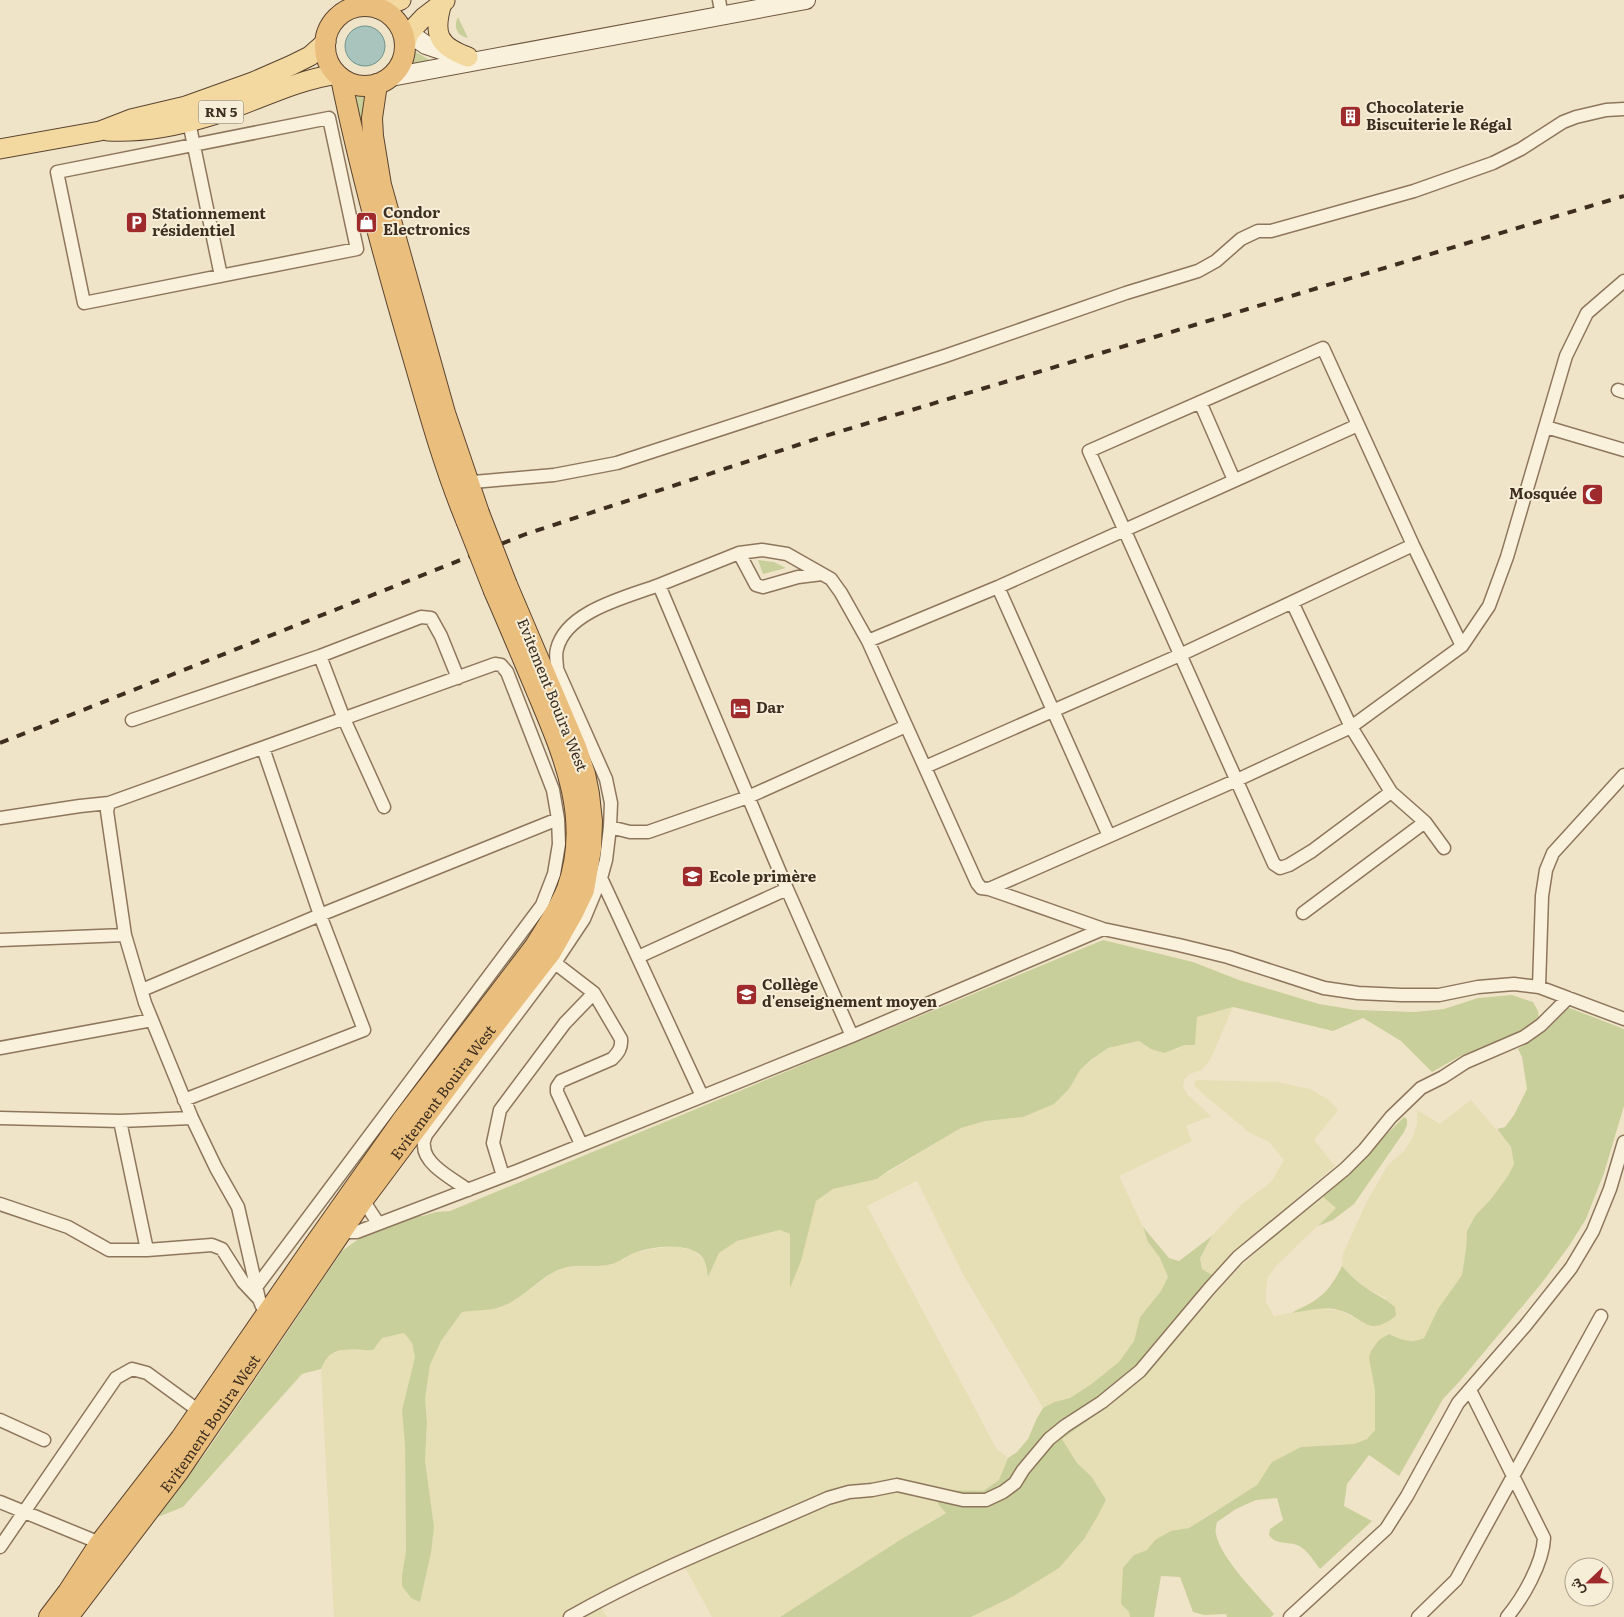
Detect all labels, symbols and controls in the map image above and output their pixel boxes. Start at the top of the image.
place label: Chocolaterie Biscuiterie le Régal [1366,95,1512,135]
road number: RN 5 [198,100,244,124]
building icon: Chocolaterie Biscuiterie le Régal [1338,105,1362,129]
place label: Condor Electronics [383,200,470,240]
place label: Stationnement résidentiel [152,201,266,241]
shop icon: Condor Electronics [355,210,379,234]
parking icon: Stationnement résidentiel [124,211,148,235]
place label: Mosquée [1509,481,1577,504]
mosque icon: Mosquée [1581,482,1605,506]
street label: Evitement Bouira West [512,614,595,775]
place label: Dar [756,695,784,718]
hotel icon: Dar [728,696,752,720]
place label: Ecole primère [709,864,817,887]
school or university icon: Ecole primère [681,865,705,889]
place label: Collège d'enseignement moyen [762,972,938,1012]
school or university icon: Collège d'enseignement moyen [734,982,758,1006]
street label: Evitement Bouira West [384,1019,500,1164]
street label: Evitement Bouira West [153,1349,265,1497]
north arrow [1564,1557,1614,1607]
text: ش [1564,1576,1588,1599]

